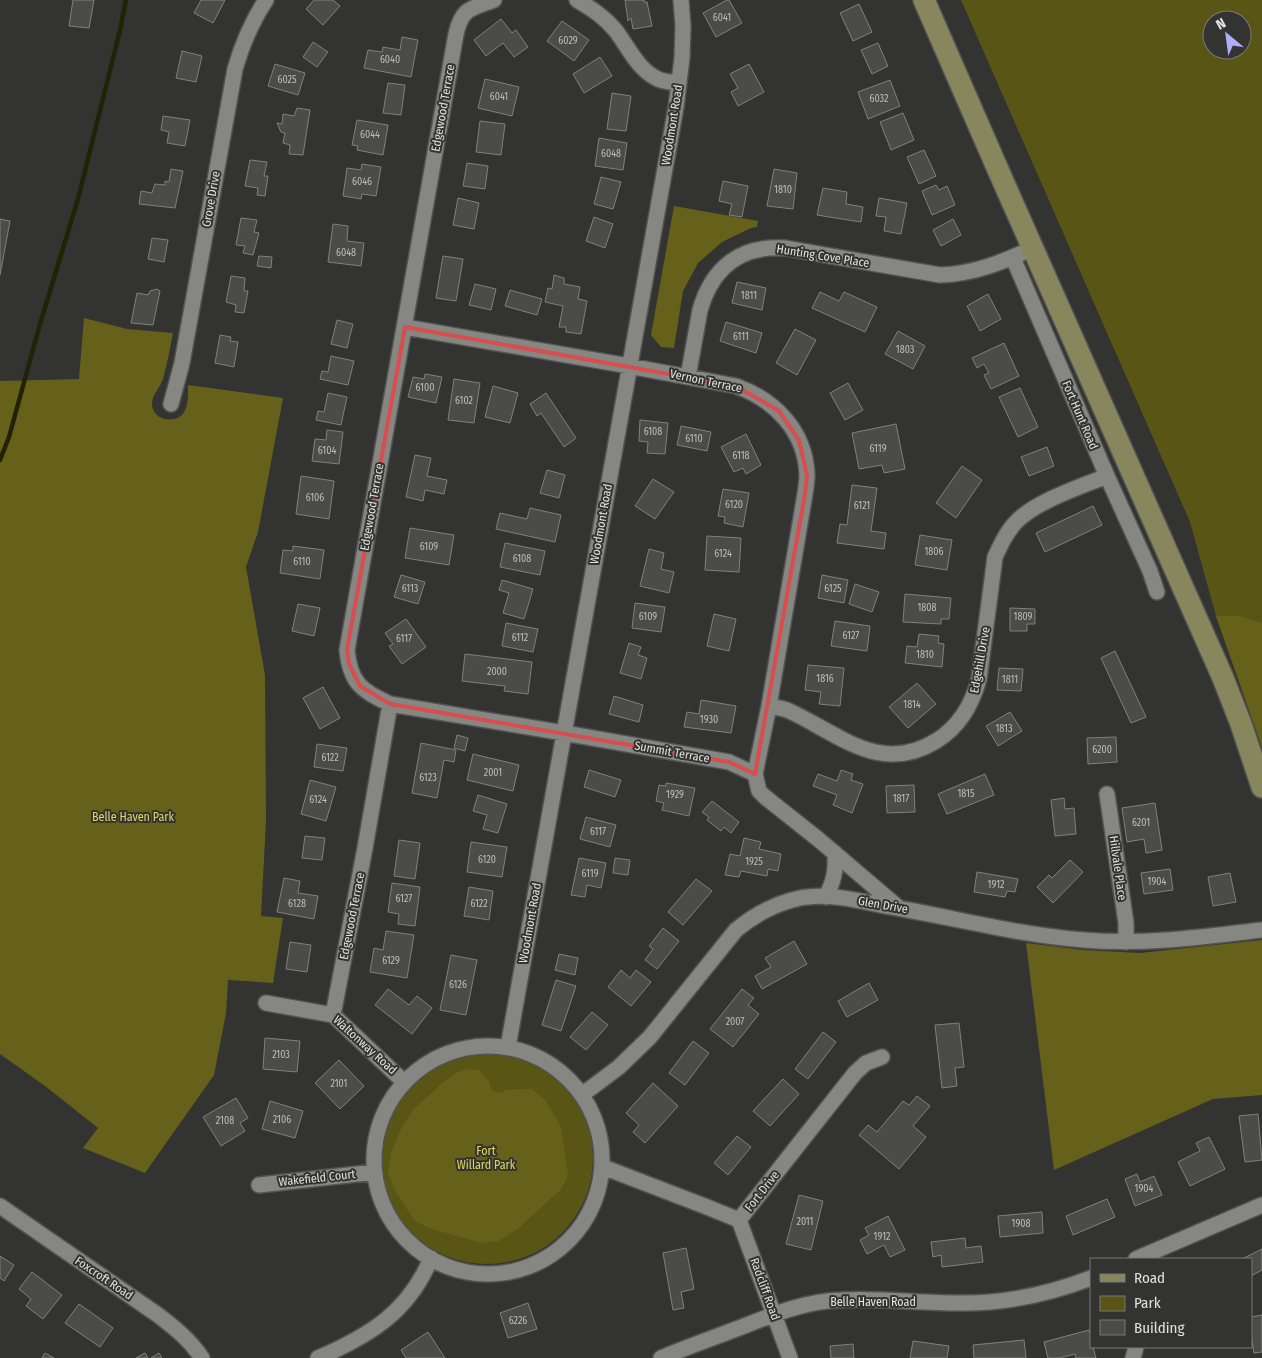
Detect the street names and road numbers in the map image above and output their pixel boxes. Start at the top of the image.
street label: Edgewood Terrace [428,63,458,153]
street label: Woodmont Road [659,84,685,166]
street label: Grove Drive [199,170,223,228]
street label: Hunting Cove Place [776,242,870,270]
street label: Vernon Terrace [669,367,743,395]
street label: Fort Hunt Road [1059,378,1101,452]
street label: Edgewood Terrace [357,462,387,552]
street label: Woodmont Road [587,483,615,565]
street label: Edgehill Drive [967,626,993,694]
street label: Summit Terrace [633,739,711,766]
street label: Hillvale Place [1107,835,1129,901]
street label: Edgewood Terrace [337,871,367,961]
street label: Woodmont Road [516,882,544,964]
street label: Glen Drive [857,894,909,916]
street label: Waltonway Road [330,1013,400,1077]
street label: Wakefield Court [278,1167,356,1189]
street label: Fort Drive [742,1168,782,1214]
street label: Foxcroft Road [72,1254,136,1302]
street label: Radcliff Road [747,1256,783,1322]
street label: Belle Haven Road [830,1295,916,1309]

